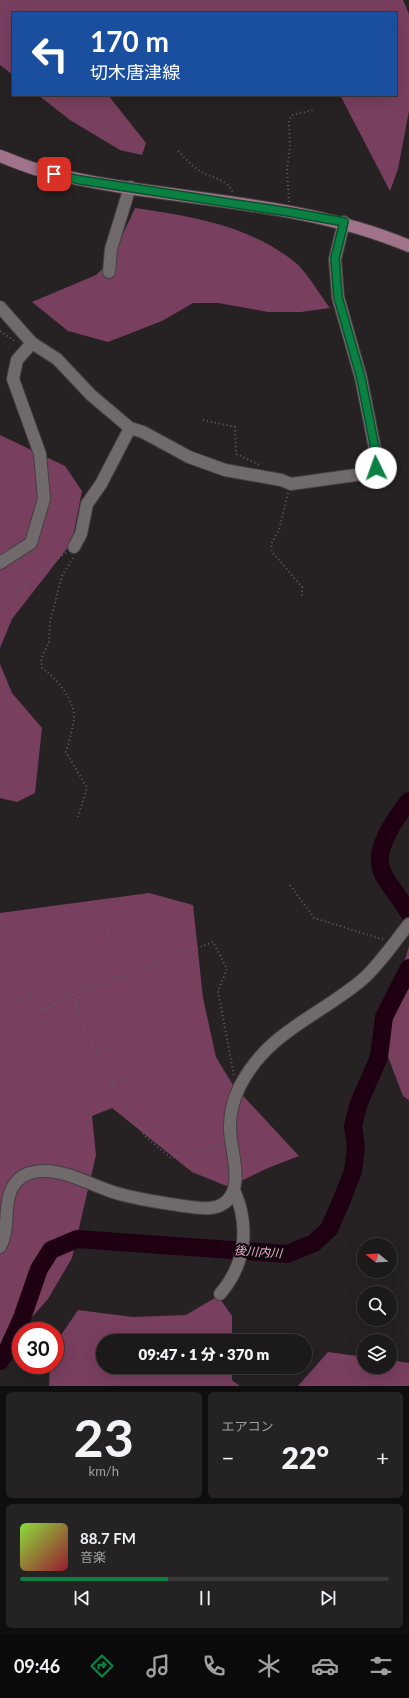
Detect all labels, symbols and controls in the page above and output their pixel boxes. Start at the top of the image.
text: 170 m [90,24,169,58]
icon: left [24,28,76,80]
text: 切木唐津線 [90,61,180,83]
pin [37,157,71,191]
icon: arrive [43,163,65,185]
position arrow [355,447,397,489]
north arrow [357,1238,397,1278]
map controls [357,1238,397,1374]
water label: 後川内川 [234,1242,284,1261]
button: search [357,1286,397,1326]
speed limit sign: 30 [12,1322,64,1374]
button: layers [357,1334,397,1374]
text: 09:47 · 1 分 · 370 m [139,1345,269,1363]
text: 23 [74,1406,134,1468]
text: エアコン [222,1418,274,1434]
text: 22° [282,1439,329,1475]
text: − [222,1444,234,1471]
text: + [376,1444,389,1471]
text: km/h [89,1463,119,1479]
text: 88.7 FM [80,1529,136,1547]
text: 音楽 [80,1549,106,1565]
icon: previous [71,1587,93,1609]
icon: pause [194,1587,216,1609]
icon: next [317,1587,339,1609]
icon: directions [88,1652,116,1680]
icon: music [144,1652,172,1680]
icon: phone [200,1652,228,1680]
icon: climate [255,1652,283,1680]
icon: car [311,1652,339,1680]
icon: filters [367,1652,395,1680]
text: 09:46 [14,1655,60,1677]

